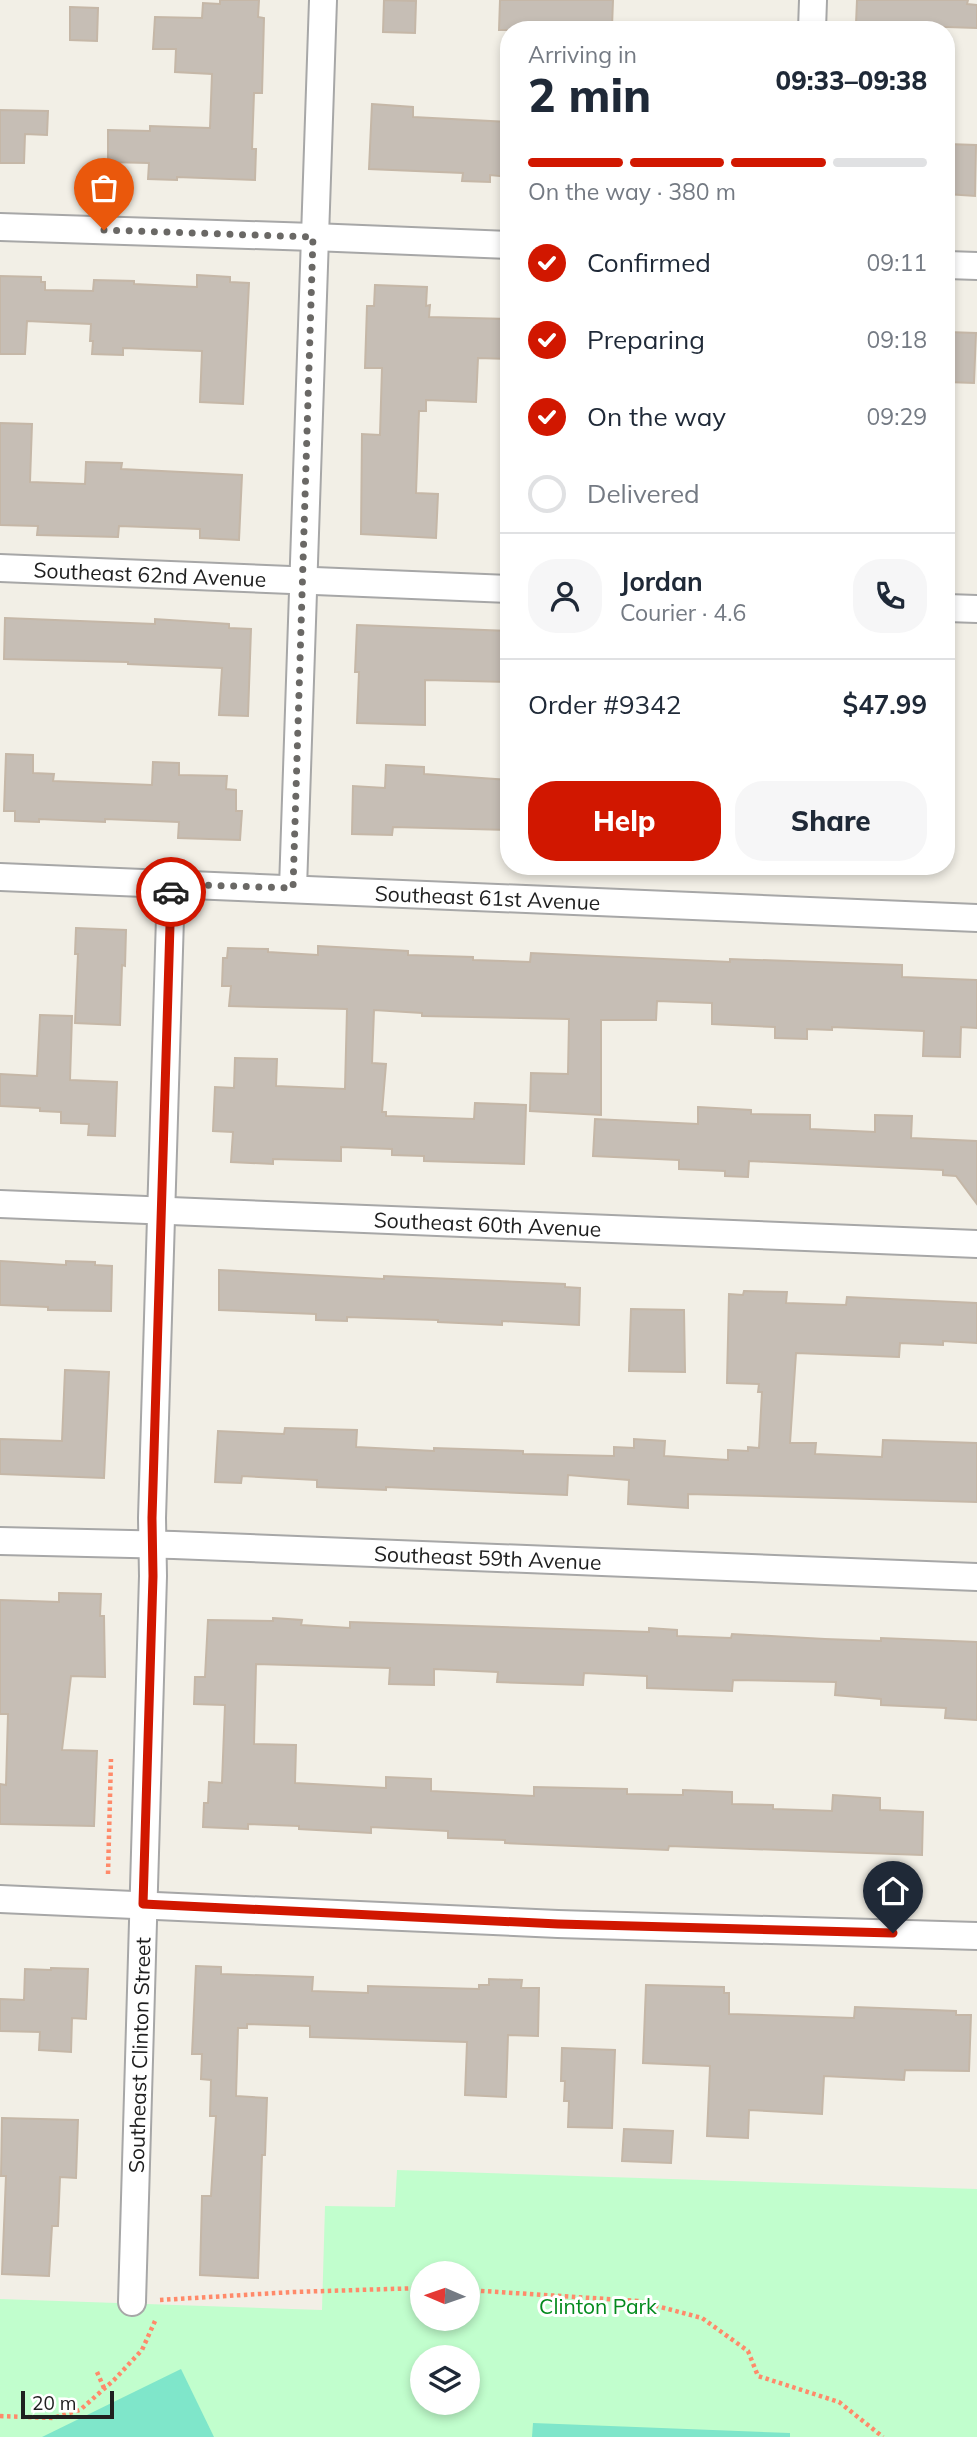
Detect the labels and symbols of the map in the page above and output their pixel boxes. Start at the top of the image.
pin [74,158,134,230]
street label: Southeast 62nd Avenue [33,556,267,592]
courier [136,857,206,927]
street label: Southeast 61st Avenue [374,880,601,915]
street label: Southeast 60th Avenue [373,1206,602,1242]
street label: Southeast 59th Avenue [373,1540,602,1575]
pin [863,1861,923,1933]
street label: Southeast Clinton Street [123,1937,156,2173]
north arrow [410,2261,480,2331]
park label: Clinton Park [539,2293,657,2319]
scale bar [21,2388,114,2420]

